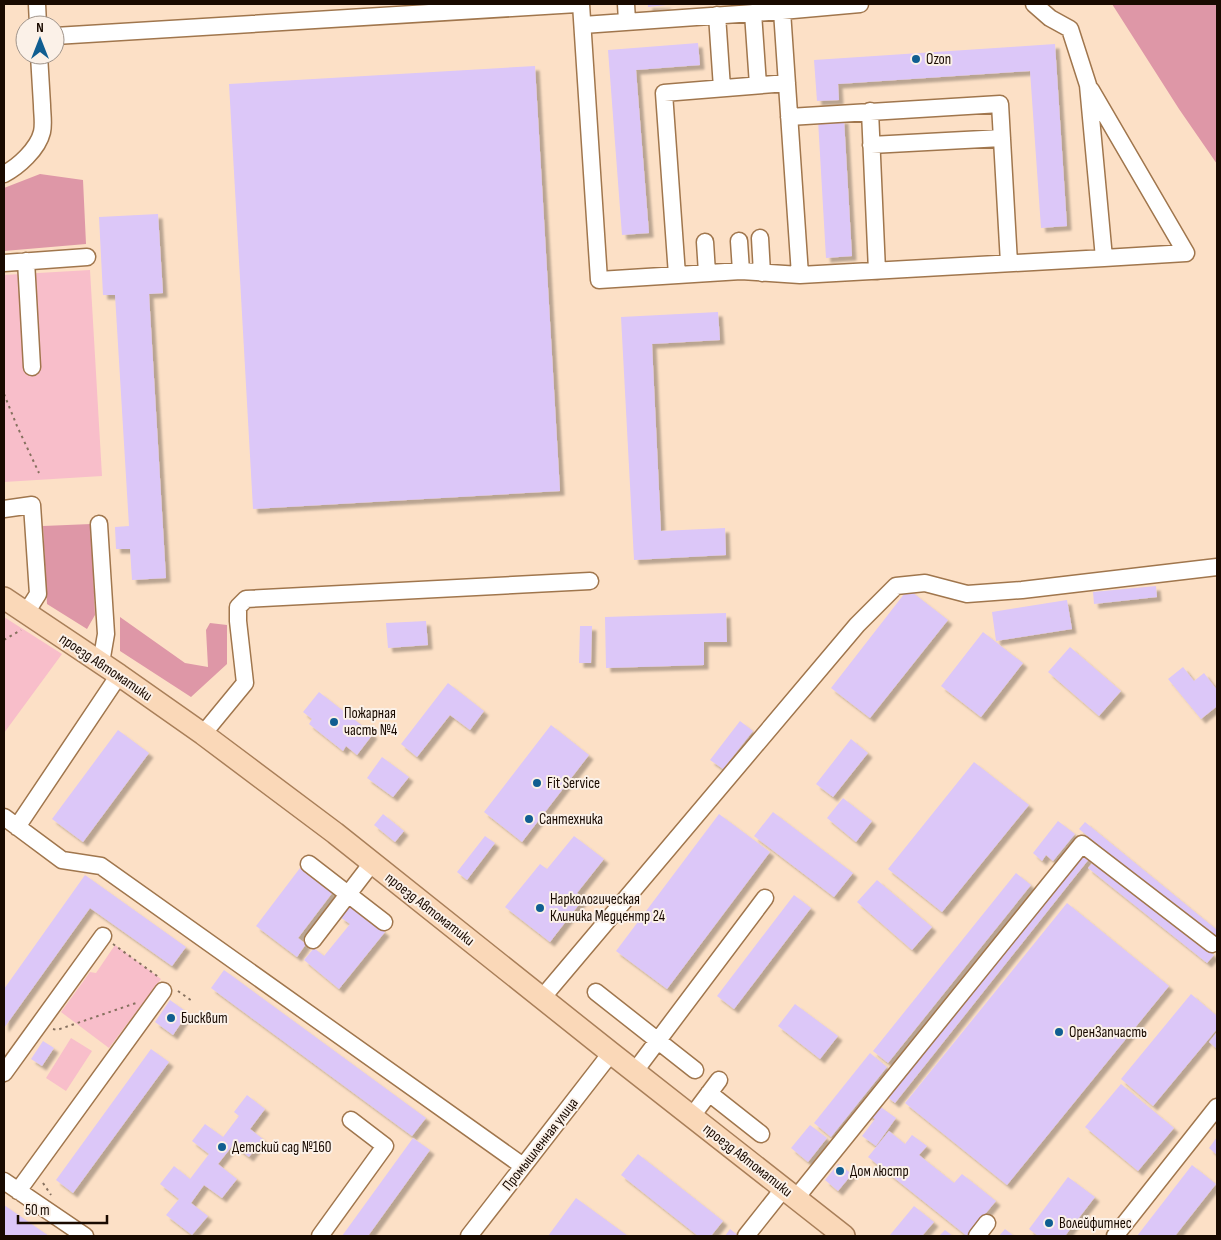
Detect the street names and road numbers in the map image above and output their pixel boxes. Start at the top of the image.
street label: проезд Автоматики [56,629,156,706]
street label: проезд Автоматики [381,869,478,950]
street label: Промышленная улица [498,1094,583,1195]
street label: проезд Автоматики [699,1120,796,1201]

